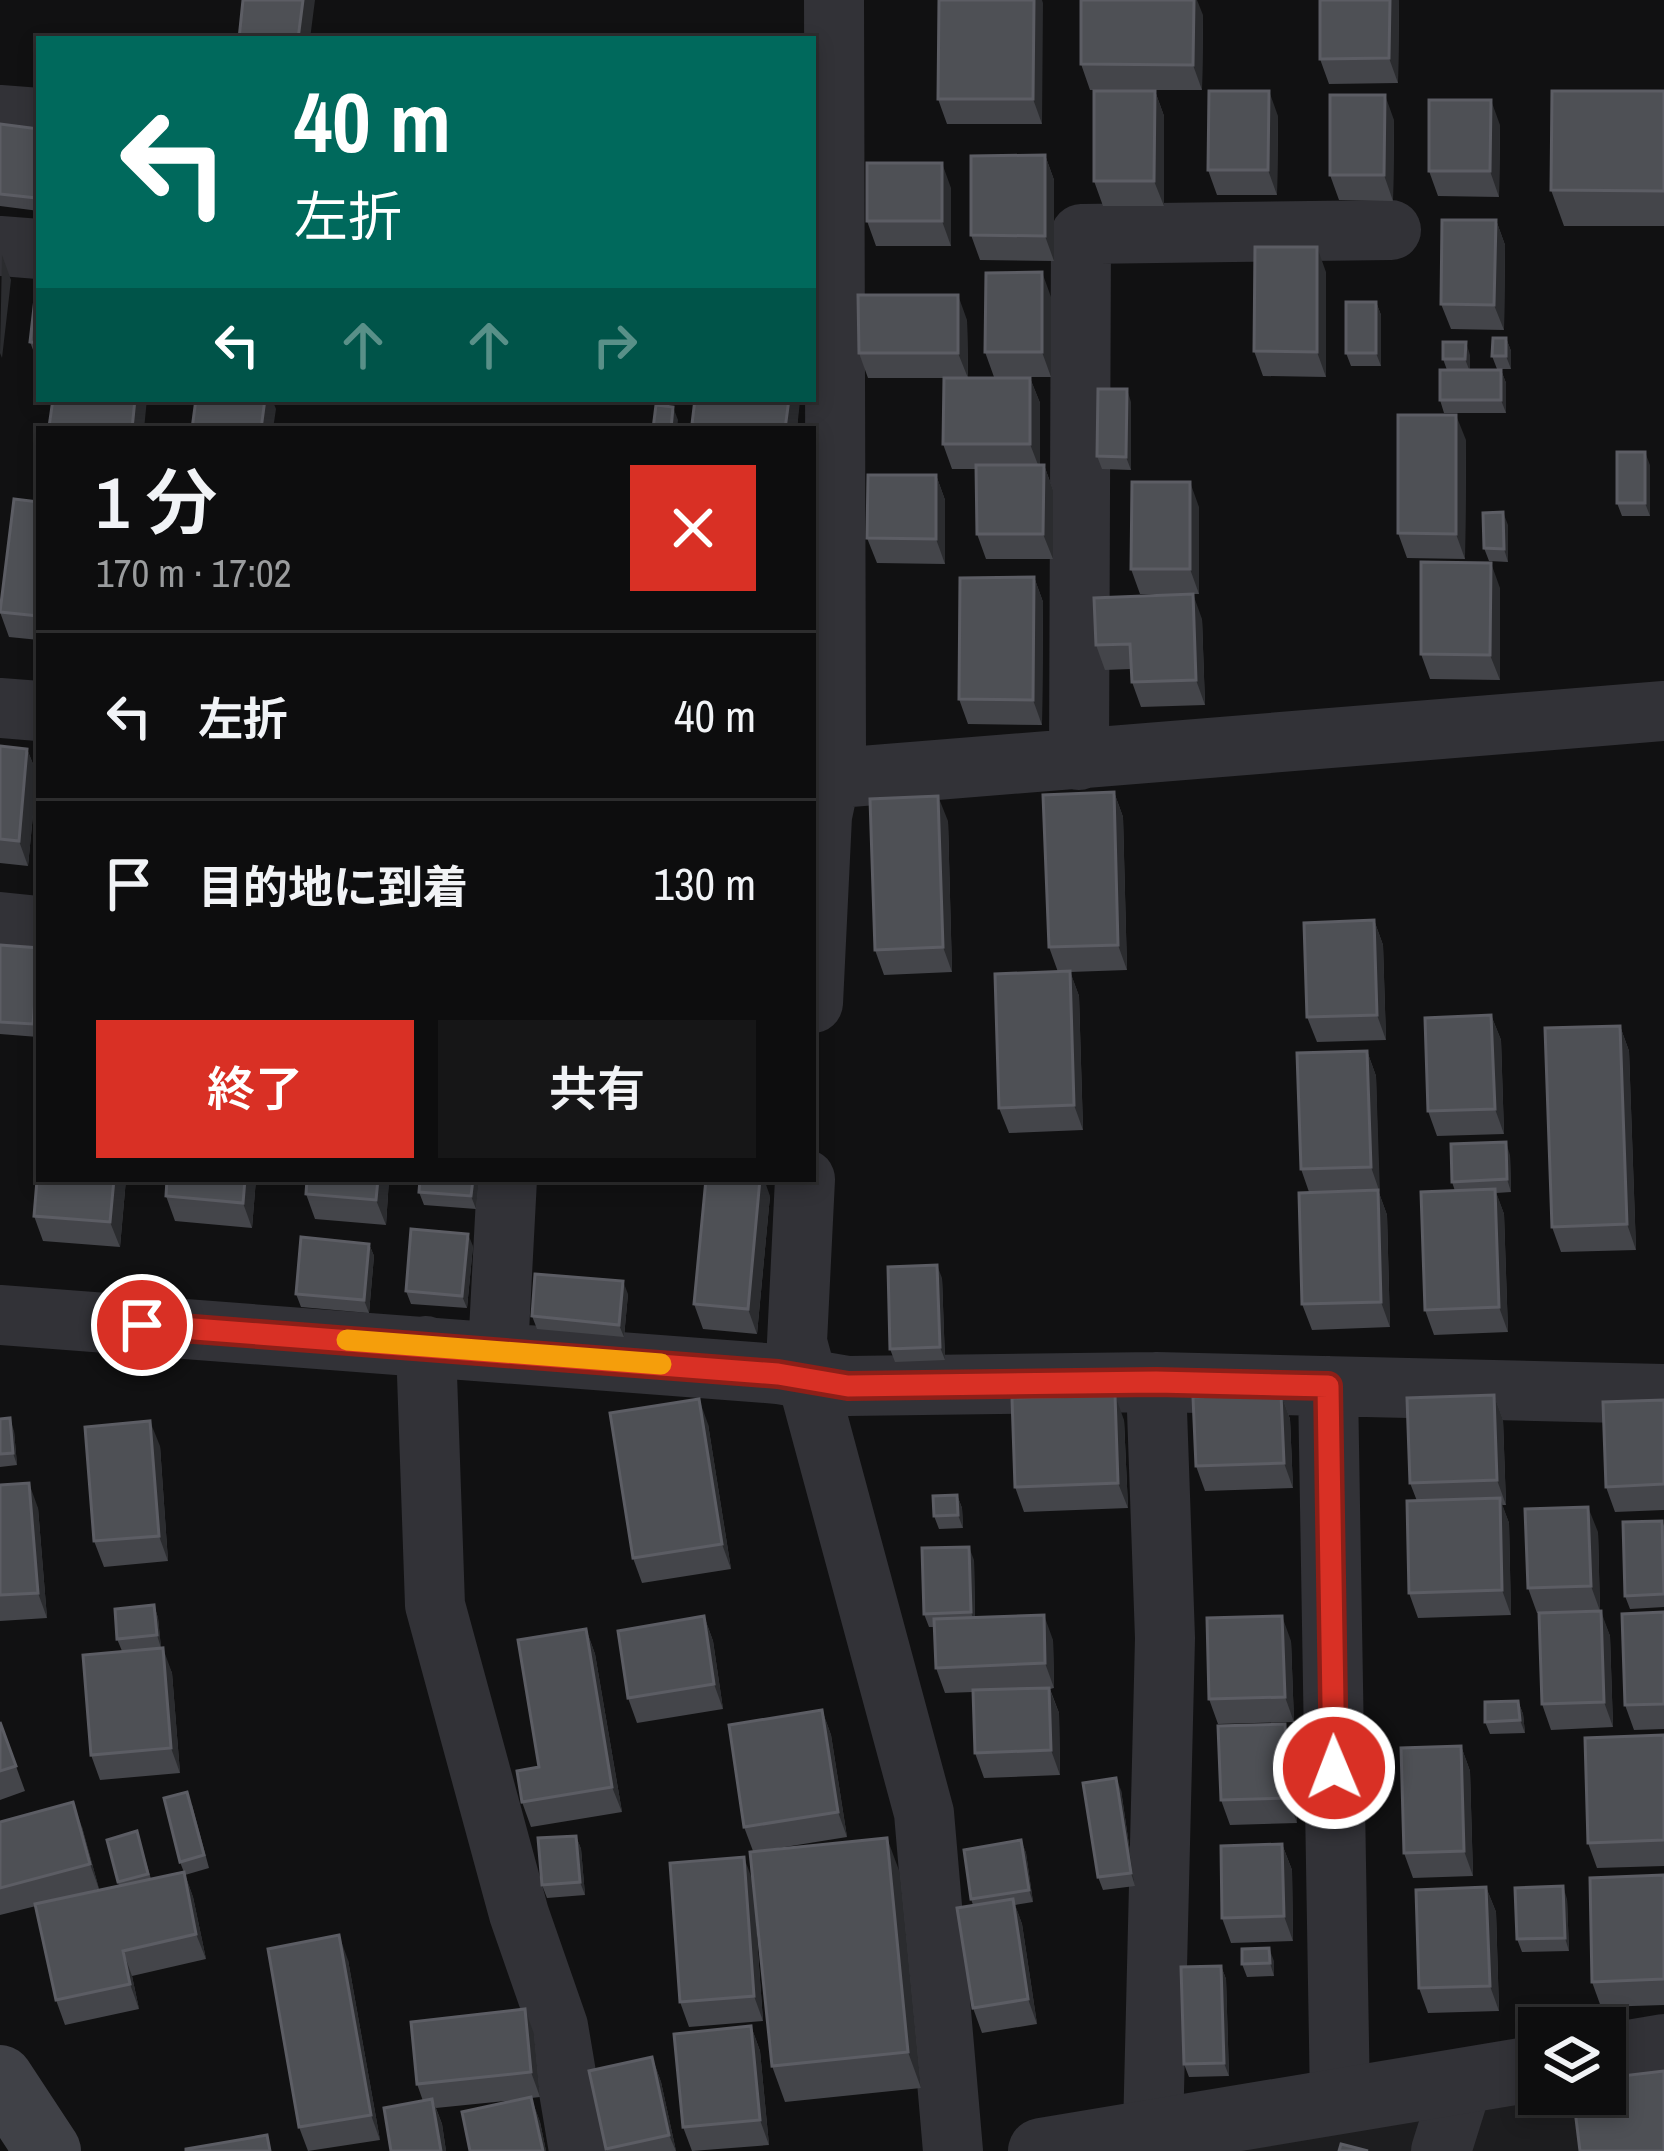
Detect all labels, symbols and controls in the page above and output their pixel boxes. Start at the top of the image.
text: 40 m [294,65,451,178]
icon: left [96,84,252,240]
text: 左折 [294,180,402,253]
icon: left [204,312,270,378]
icon: ahead [330,312,396,378]
icon: ahead [456,312,522,378]
icon: right [582,312,648,378]
text: 1 分 [96,453,217,550]
button: close [630,465,756,591]
text: 170 m · 17:02 [96,547,292,599]
icon: left [96,683,162,749]
text: 40 m [674,685,756,746]
text: 左折 [198,688,288,749]
icon: arrive [96,851,162,917]
text: 130 m [653,853,756,914]
text: 目的地に到着 [198,856,468,917]
button: 終了 [96,1020,414,1158]
button: 共有 [438,1020,756,1158]
pin [91,1274,193,1376]
icon: arrive [109,1292,175,1358]
position arrow [1271,1705,1397,1831]
map controls [1518,2007,1626,2115]
button: layers [1518,2007,1626,2115]

